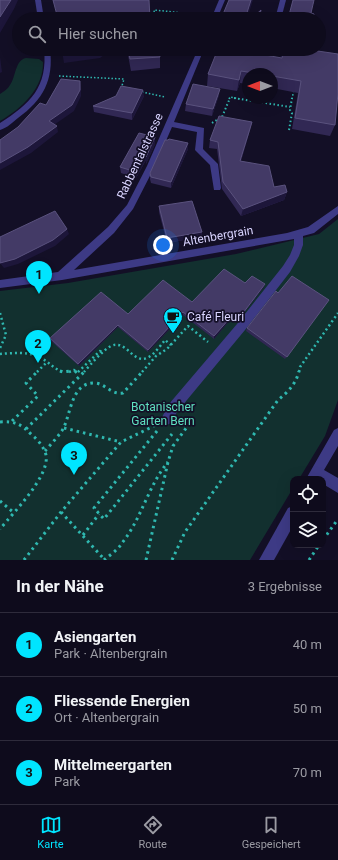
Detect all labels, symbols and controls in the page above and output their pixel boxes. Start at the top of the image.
search box [12,12,326,56]
icon: search [26,23,48,45]
text: Hier suchen [58,25,137,43]
north arrow [242,68,278,104]
street label: Rabbentalstrasse [114,111,166,201]
street label: Altenbergrain [182,223,254,249]
your location [153,235,173,255]
pin: 1 [26,261,52,294]
cafe icon: Café Fleuri [162,306,184,334]
place label: Café Fleuri [187,310,244,324]
pin: 2 [25,330,51,363]
park label: Botanischer Garten Bern [131,400,195,428]
pin: 3 [61,442,87,475]
map controls [290,476,326,548]
button: locate [290,476,326,512]
button: layers [290,512,326,548]
text: In der Nähe [16,576,104,596]
text: 3 Ergebnisse [248,579,322,594]
text: Asiengarten [54,628,136,646]
text: 1 [25,637,33,652]
text: 40 m [293,637,322,652]
text: Park · Altenbergrain [54,646,167,661]
text: Fliessende Energien [54,692,190,710]
text: 2 [25,701,33,716]
text: 50 m [293,701,322,716]
text: Ort · Altenbergrain [54,710,159,725]
text: Mittelmeergarten [54,756,172,774]
text: 3 [25,765,33,780]
text: 70 m [293,765,322,780]
text: Park [54,774,80,789]
tab: Karte [37,814,64,851]
tab: Route [138,814,167,851]
tab: Gespeichert [242,814,301,851]

